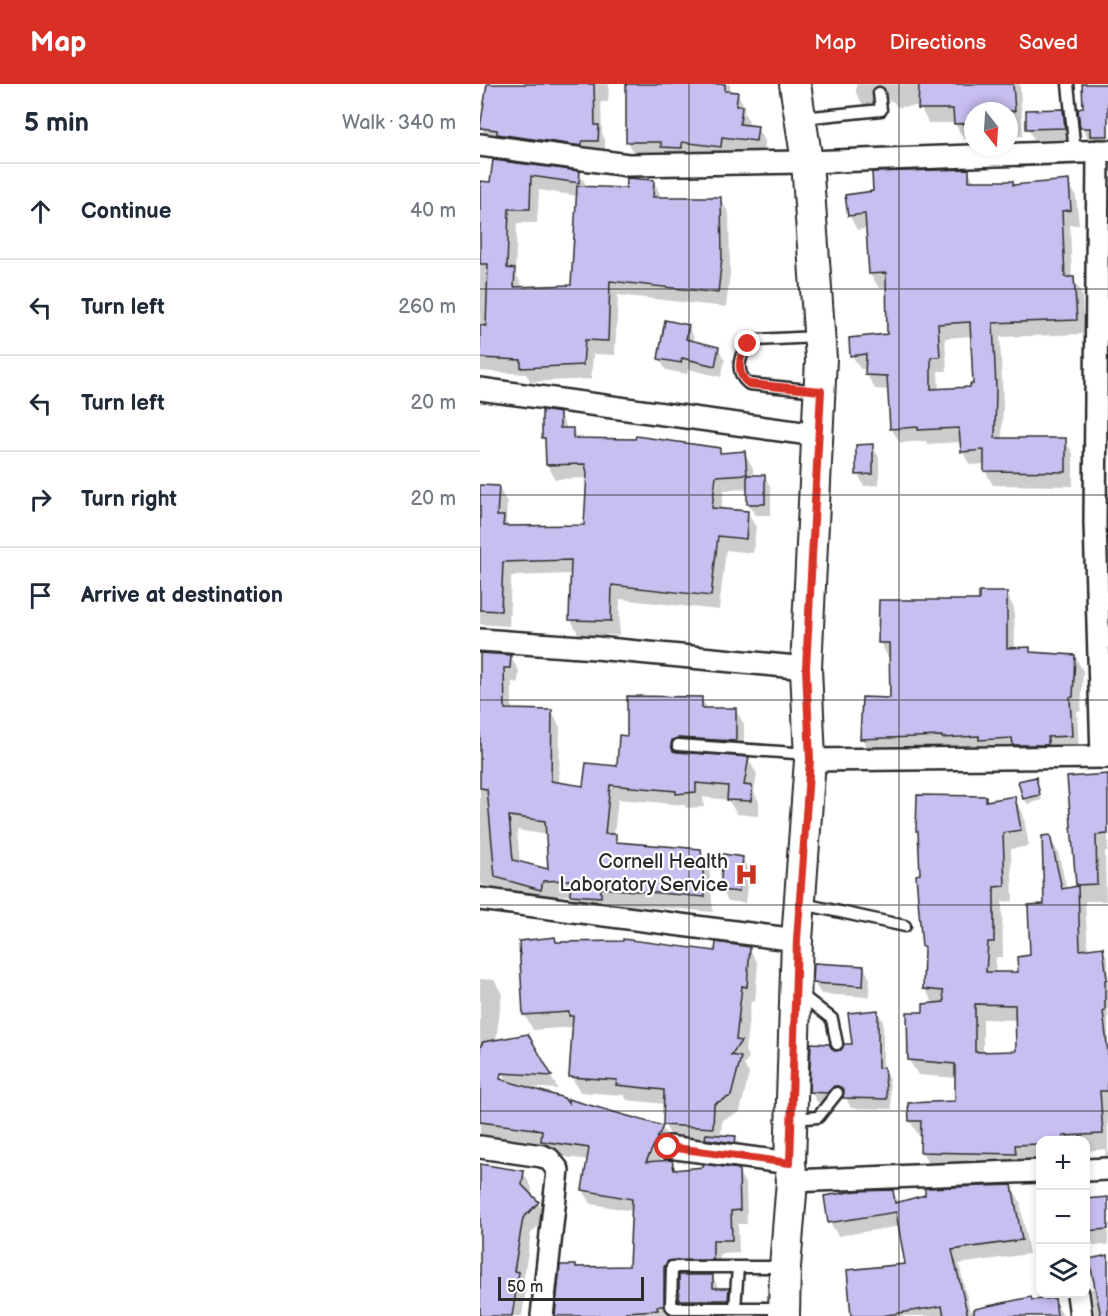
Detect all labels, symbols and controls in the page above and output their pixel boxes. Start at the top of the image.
text: Map [30,26,86,59]
text: Map [814,30,857,55]
text: Directions [890,30,986,55]
text: Saved [1019,30,1078,55]
north arrow [964,102,1018,156]
text: 5 min [24,108,89,139]
text: Walk · 340 m [342,111,456,135]
icon: ahead [24,195,57,228]
text: Continue [81,198,171,225]
text: 40 m [410,199,456,223]
icon: left [24,291,57,324]
text: Turn left [81,294,165,321]
text: 260 m [398,295,456,319]
route end [734,330,760,356]
icon: left [24,387,57,420]
text: Turn left [81,390,165,417]
text: 20 m [411,391,456,415]
icon: right [24,483,57,516]
text: Turn right [81,486,177,513]
text: 20 m [411,487,456,511]
icon: arrive [24,579,57,612]
text: Arrive at destination [81,582,283,609]
place label: Cornell Health Laboratory Service [559,850,728,897]
hospital icon: Cornell Health Laboratory Service [733,861,759,887]
route start [654,1133,680,1159]
map controls [1036,1136,1090,1298]
button: + [1036,1136,1090,1190]
button: − [1036,1190,1090,1244]
button: layers [1036,1244,1090,1298]
scale bar [498,1274,644,1302]
text: 50 m [507,1278,543,1297]

